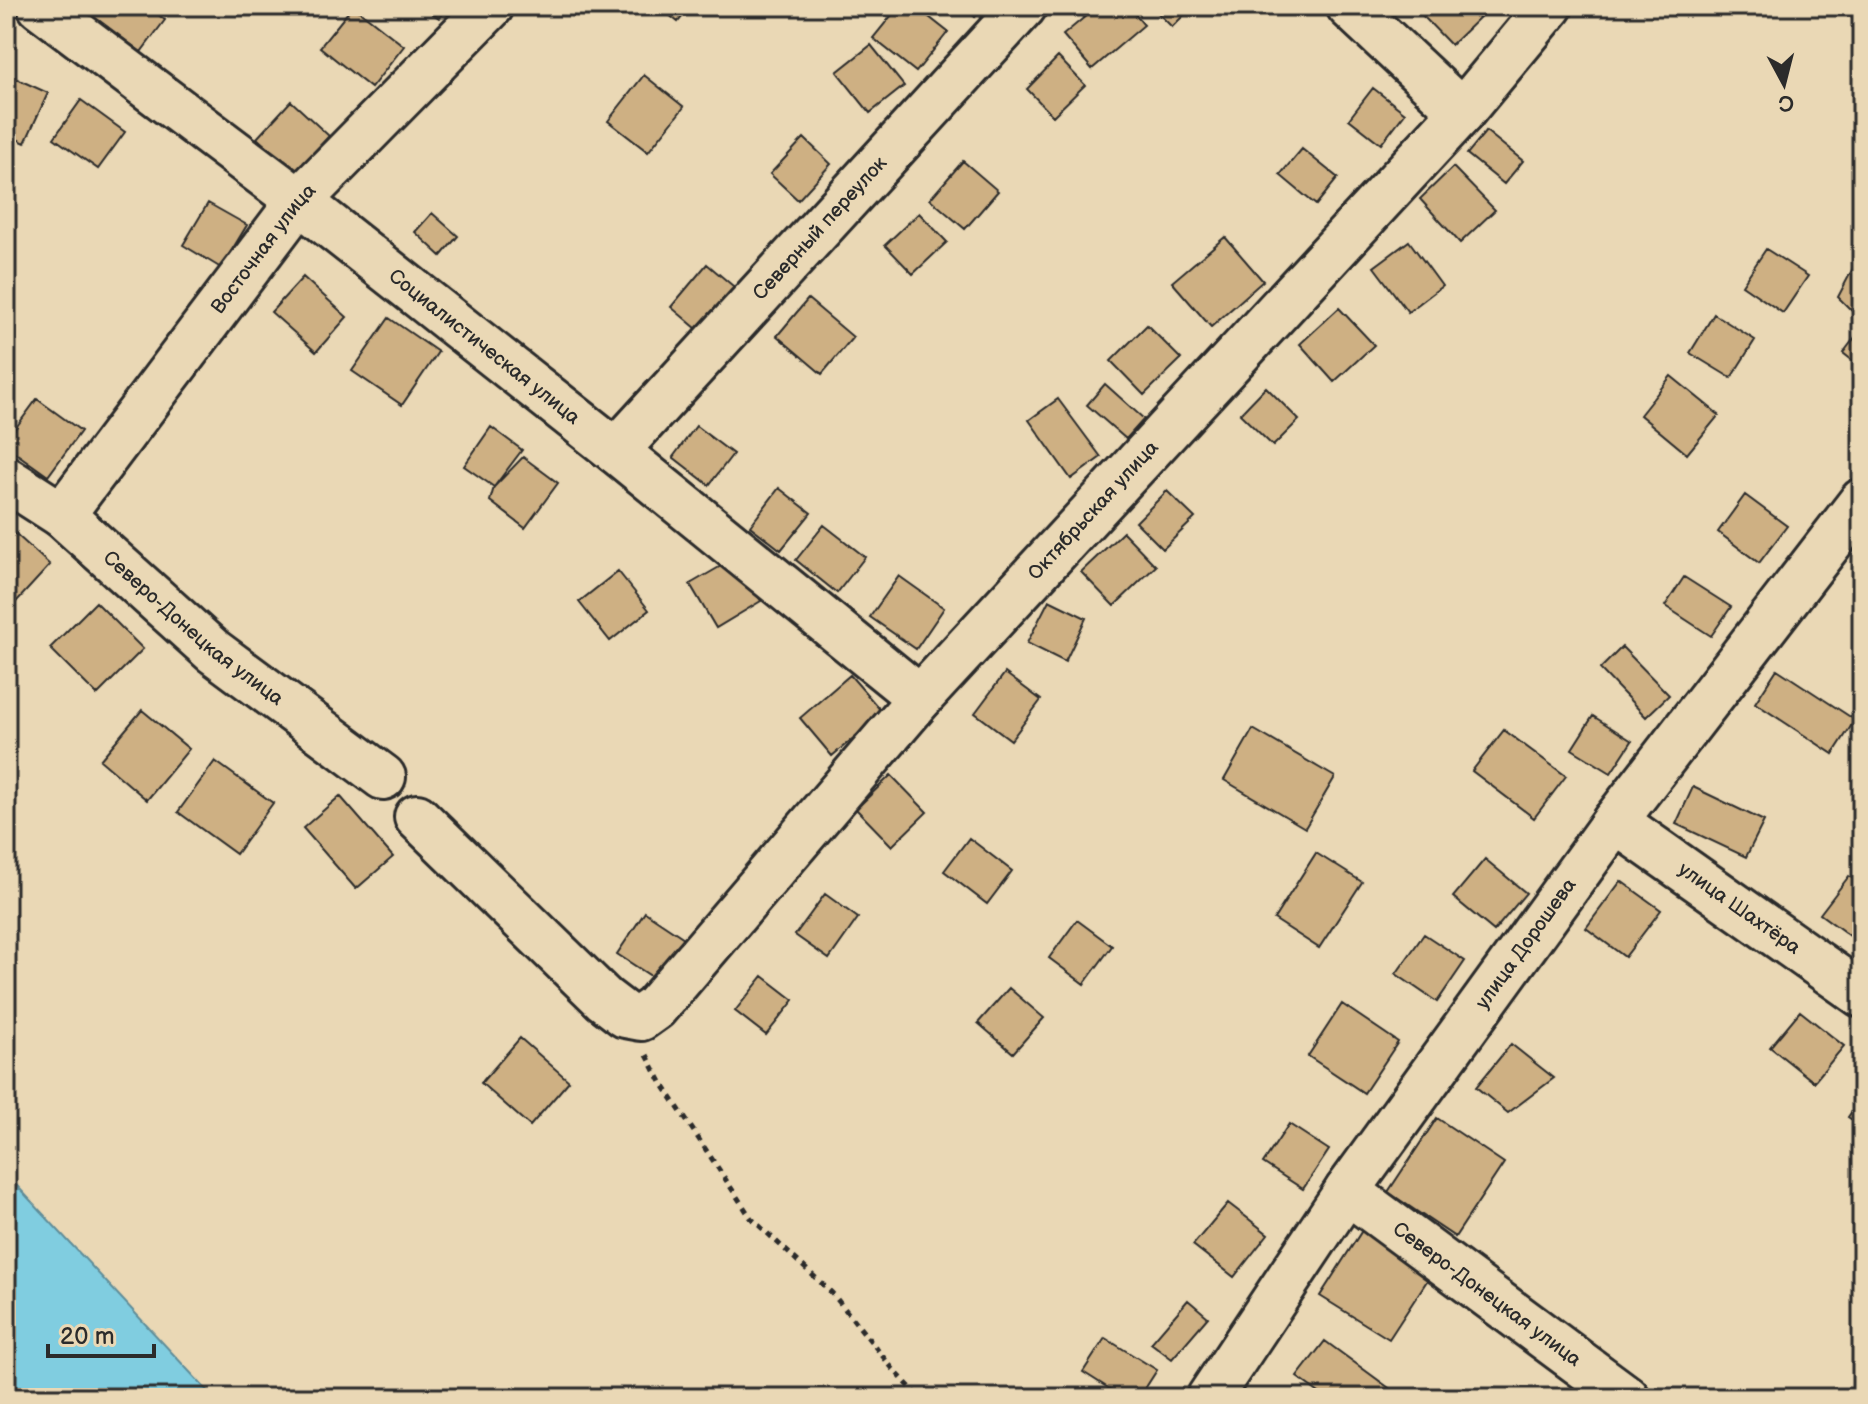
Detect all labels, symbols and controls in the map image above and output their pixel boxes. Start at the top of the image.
north arrow [1744,44,1824,124]
text: С [1777,88,1795,117]
street label: Северный переулок [748,151,892,305]
street label: Восточная улица [206,179,321,319]
street label: Социалистическая улица [384,264,585,430]
street label: Октябрьская улица [1023,436,1164,585]
street label: Северо-Донецкая улица [98,546,288,711]
street label: улица Шахтёра [1673,857,1805,960]
street label: улица Дорошева [1471,873,1582,1014]
street label: Северо-Донецкая улица [1388,1217,1586,1372]
scale bar [48,1308,154,1358]
text: 20 m [60,1322,115,1351]

